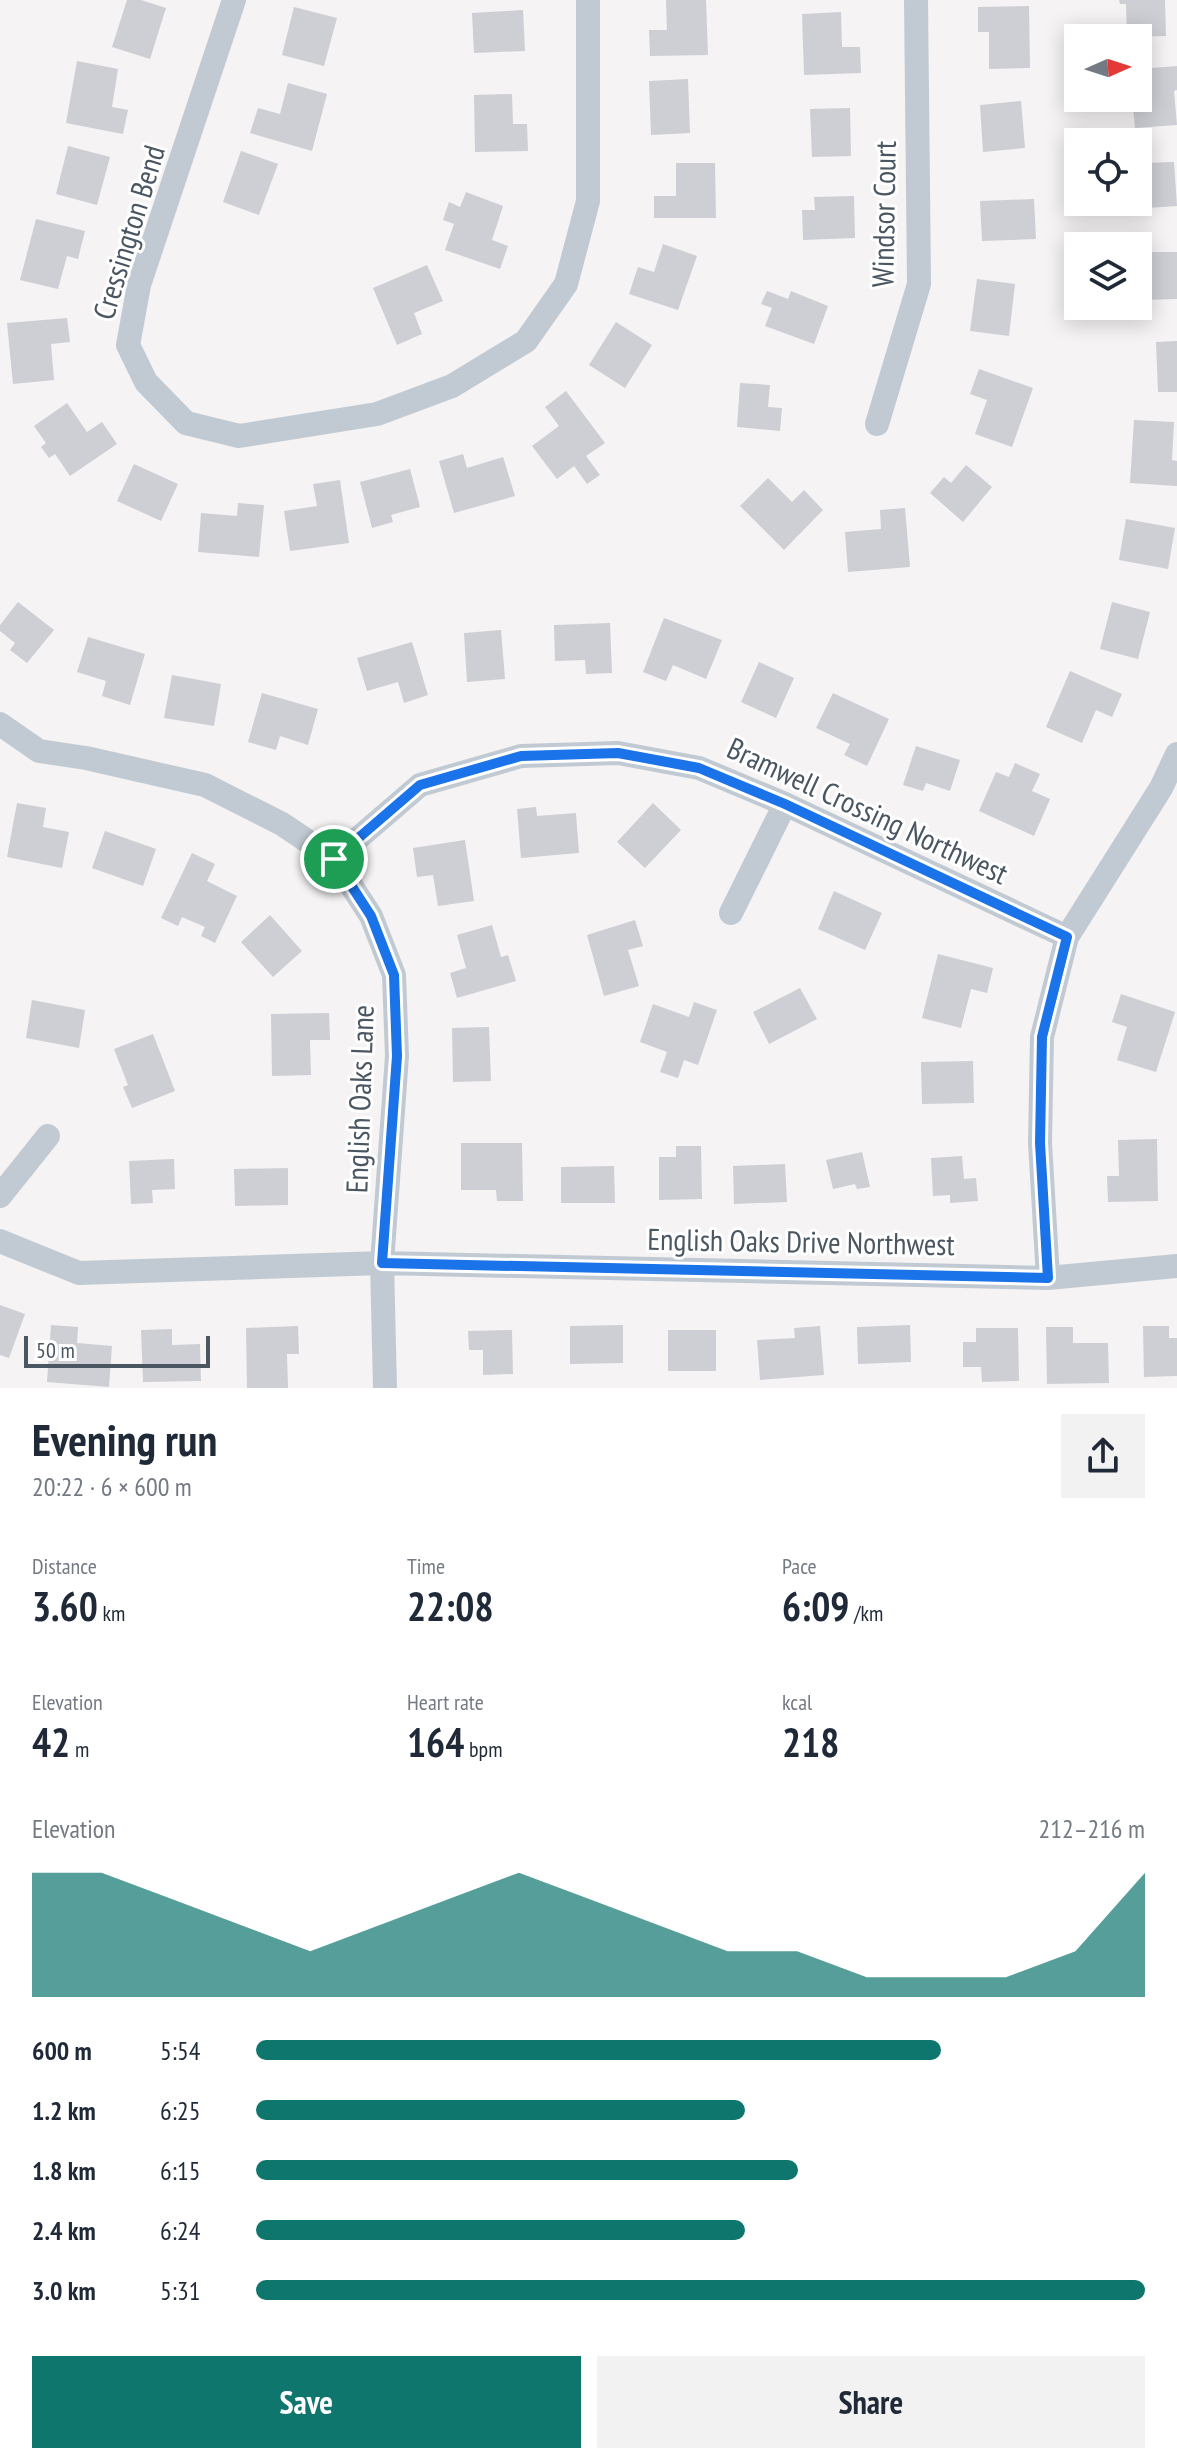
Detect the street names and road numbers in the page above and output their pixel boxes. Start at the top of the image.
street label: Cressington Bend [83,140,173,324]
street label: Windsor Court [862,140,904,288]
street label: Bramwell Crossing Northwest [721,728,1015,893]
street label: English Oaks Lane [336,1004,382,1194]
street label: English Oaks Drive Northwest [647,1219,956,1263]

